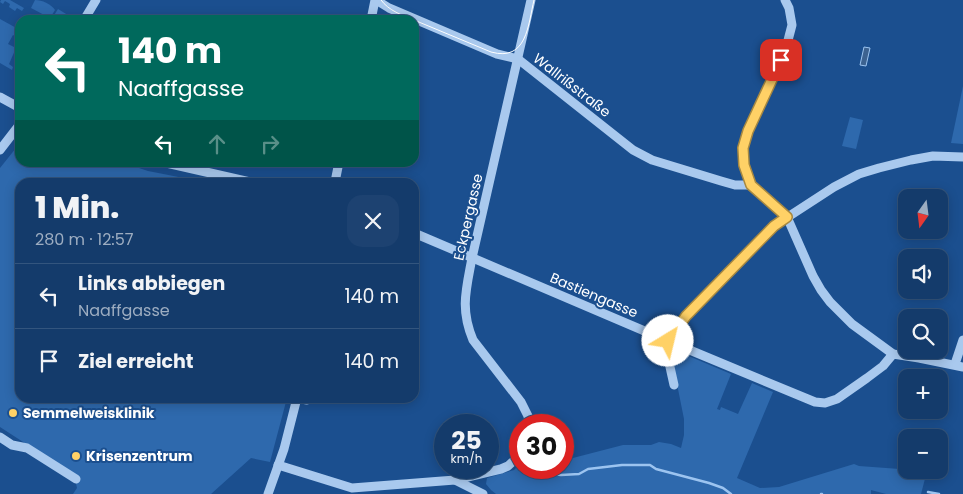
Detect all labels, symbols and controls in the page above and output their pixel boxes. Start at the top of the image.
text: 140 m [118,26,222,75]
icon: left [35,35,100,100]
pin [760,39,802,81]
icon: arrive [767,46,795,74]
street label: Wallrißstraße [529,48,615,122]
text: Naaffgasse [118,73,244,104]
icon: left [150,130,178,158]
icon: ahead [203,130,231,158]
icon: right [256,130,284,158]
street label: Eckpergasse [448,171,488,262]
text: 1 Min. [35,186,119,229]
north arrow [898,189,948,239]
map controls [898,189,948,479]
button: close [347,195,399,247]
text: 280 m · 12:57 [35,228,134,251]
button: sound [898,249,948,299]
street label: Bastiengasse [547,267,641,323]
text: Links abbiegen [78,270,225,297]
icon: left [35,282,63,310]
text: 140 m [344,283,399,310]
text: Naaffgasse [78,299,170,322]
button: search [898,309,948,359]
position arrow [641,314,693,366]
icon: arrive [35,347,63,375]
text: Ziel erreicht [78,348,194,375]
text: 140 m [344,348,399,375]
button: + [898,369,948,419]
place label: Semmelweisklinik [23,403,155,423]
marker: Semmelweisklinik [7,407,19,419]
speed limit sign: 30 [509,414,574,479]
text: 25 [451,423,482,458]
button: − [898,429,948,479]
place label: Krisenzentrum [86,446,193,466]
marker: Krisenzentrum [70,450,82,462]
text: km/h [451,450,482,467]

